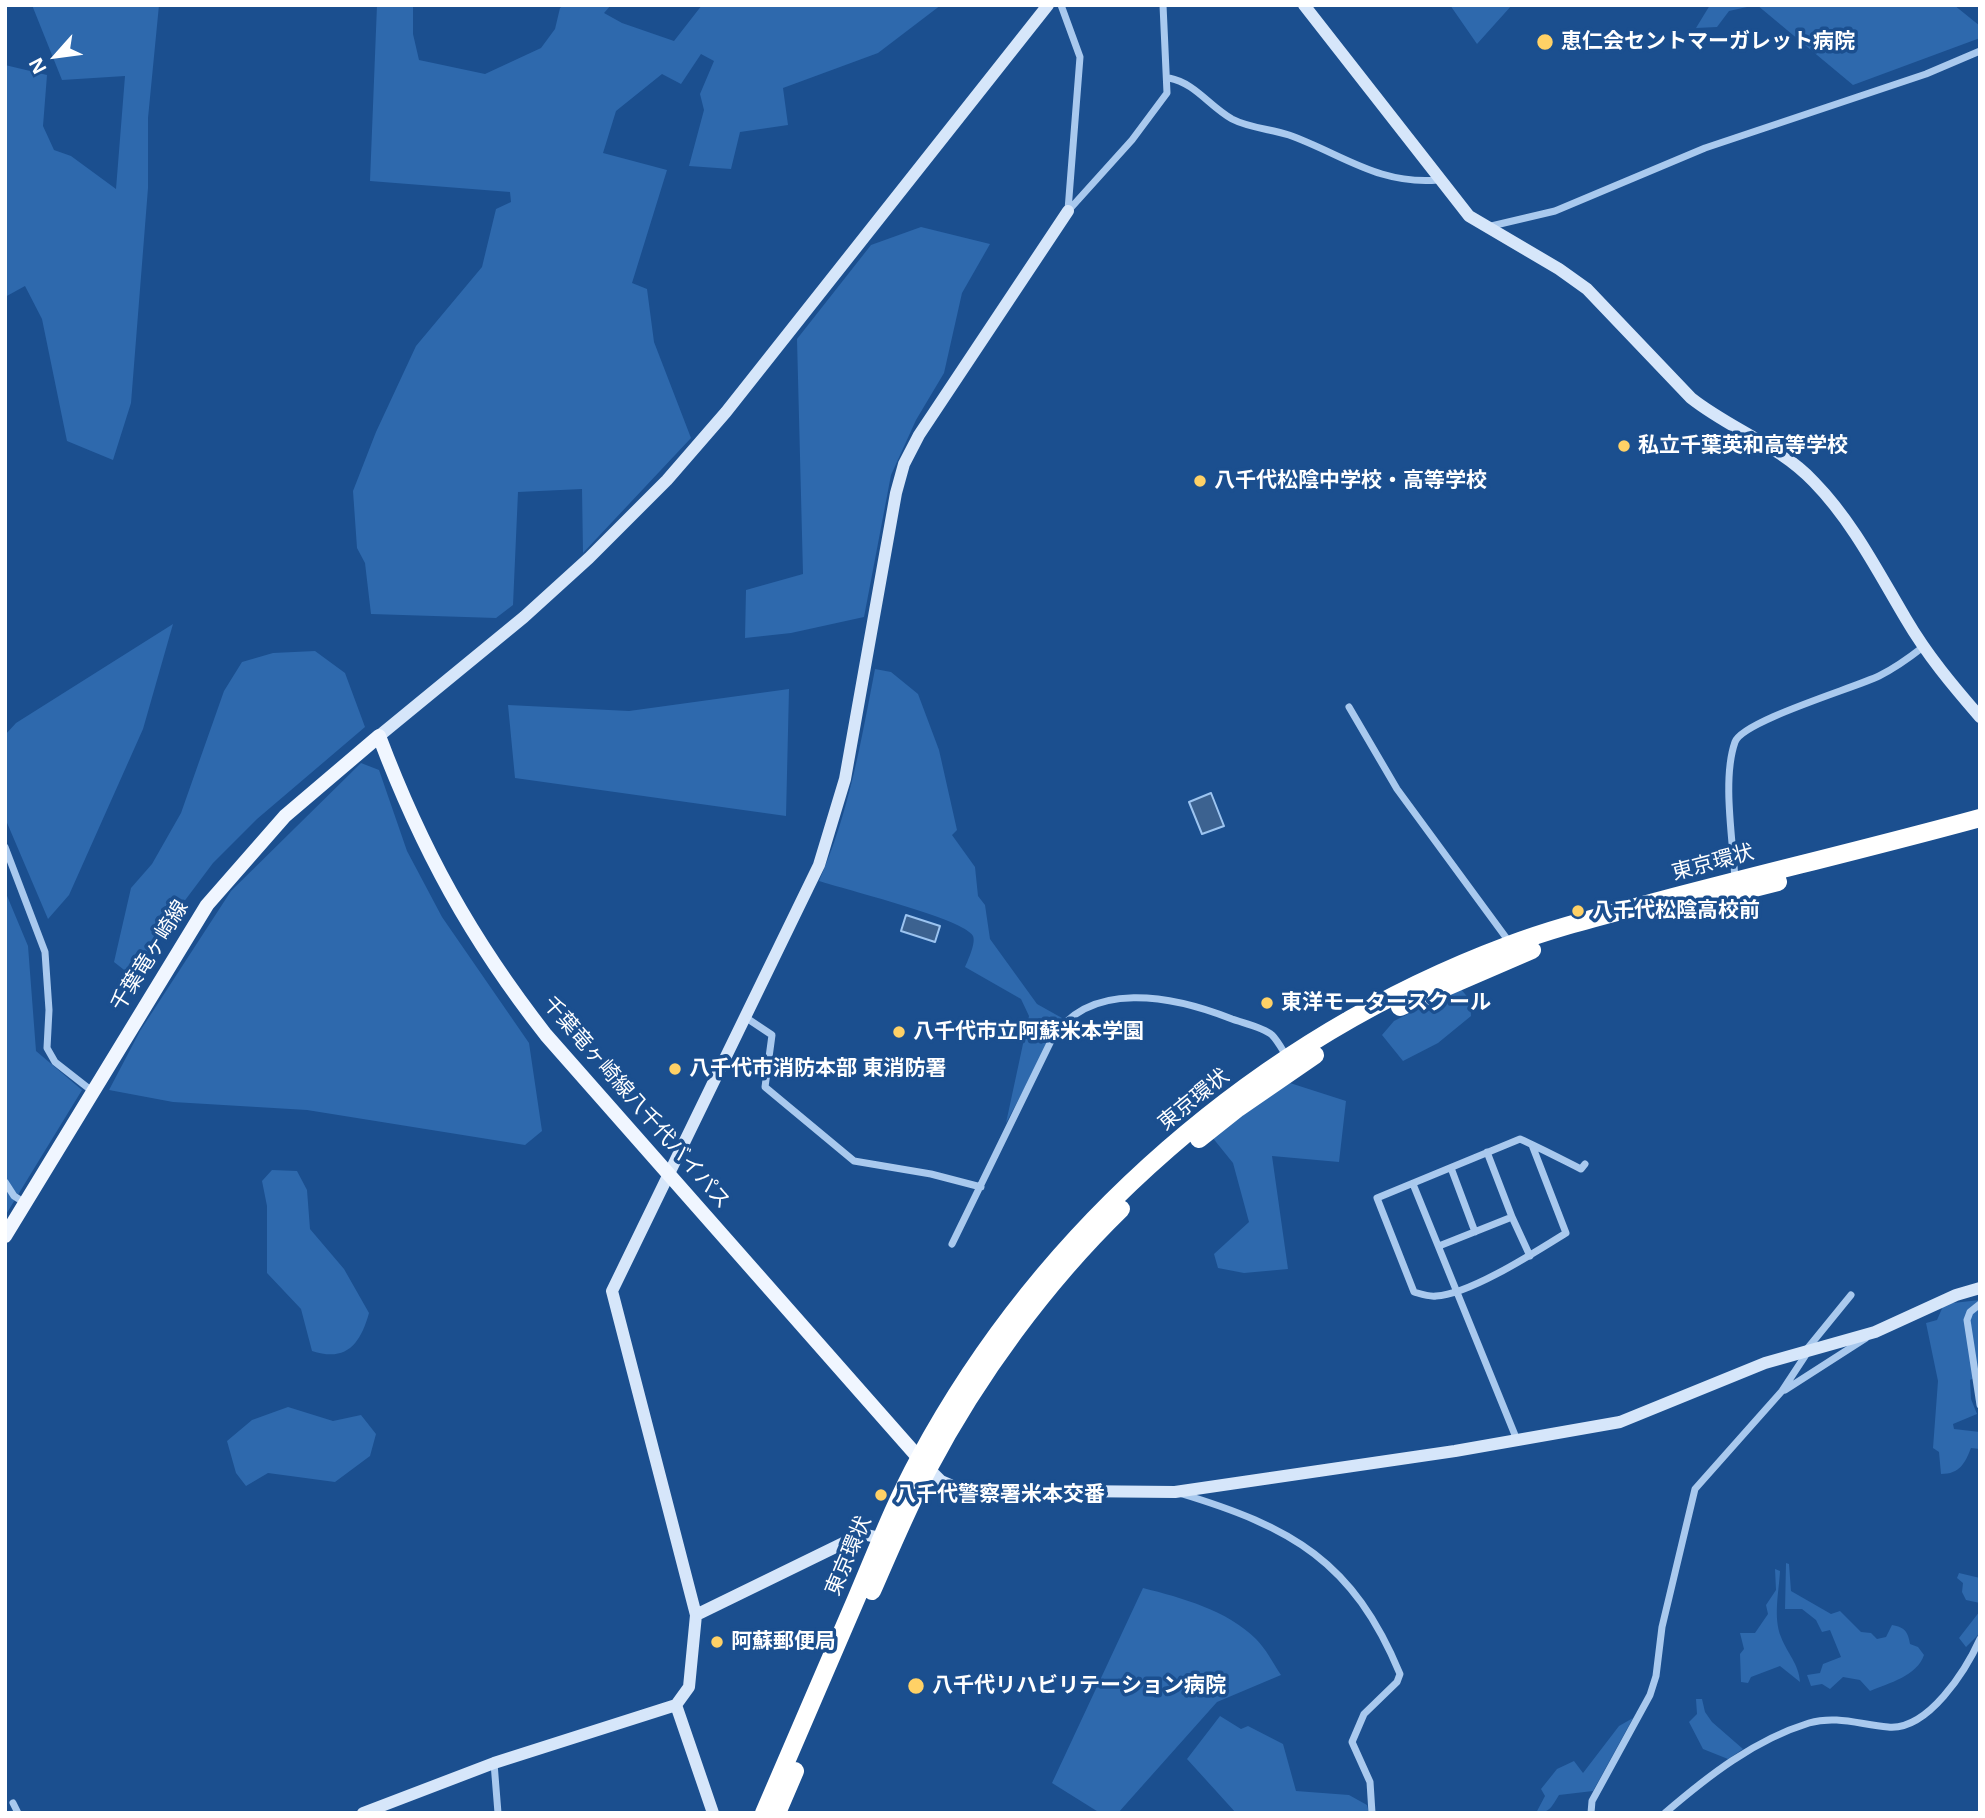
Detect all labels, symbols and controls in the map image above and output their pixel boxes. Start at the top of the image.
north arrow [21,21,91,91]
place label: 恵仁会セントマーガレット病院 [1561,29,1855,55]
marker: 恵仁会セントマーガレット病院 [1535,32,1555,52]
text: N [22,53,53,79]
place label: 私立千葉英和高等学校 [1638,433,1848,459]
marker: 私立千葉英和高等学校 [1616,438,1632,454]
place label: 八千代松陰中学校・高等学校 [1214,468,1487,494]
marker: 八千代松陰中学校・高等学校 [1192,473,1208,489]
street label: 東京環状 [1669,840,1757,886]
street label: 千葉竜ヶ崎線 [106,896,194,1016]
place label: 八千代松陰高校前 [1592,898,1760,924]
marker: 八千代松陰高校前 [1570,903,1586,919]
place label: 東洋モータースクール [1281,990,1491,1016]
street label: 千葉竜ヶ崎線八千代バイパス [537,992,735,1214]
marker: 東洋モータースクール [1259,995,1275,1011]
place label: 八千代市立阿蘇米本学園 [913,1019,1144,1045]
marker: 八千代市立阿蘇米本学園 [891,1024,907,1040]
place label: 八千代市消防本部 東消防署 [689,1056,946,1082]
marker: 八千代市消防本部 東消防署 [667,1061,683,1077]
street label: 東京環状 [1153,1064,1235,1136]
place label: 八千代警察署米本交番 [895,1482,1105,1508]
marker: 八千代警察署米本交番 [873,1487,889,1503]
street label: 東京環状 [821,1512,877,1600]
place label: 阿蘇郵便局 [731,1629,836,1655]
marker: 阿蘇郵便局 [709,1634,725,1650]
place label: 八千代リハビリテーション病院 [932,1673,1226,1699]
marker: 八千代リハビリテーション病院 [906,1676,926,1696]

